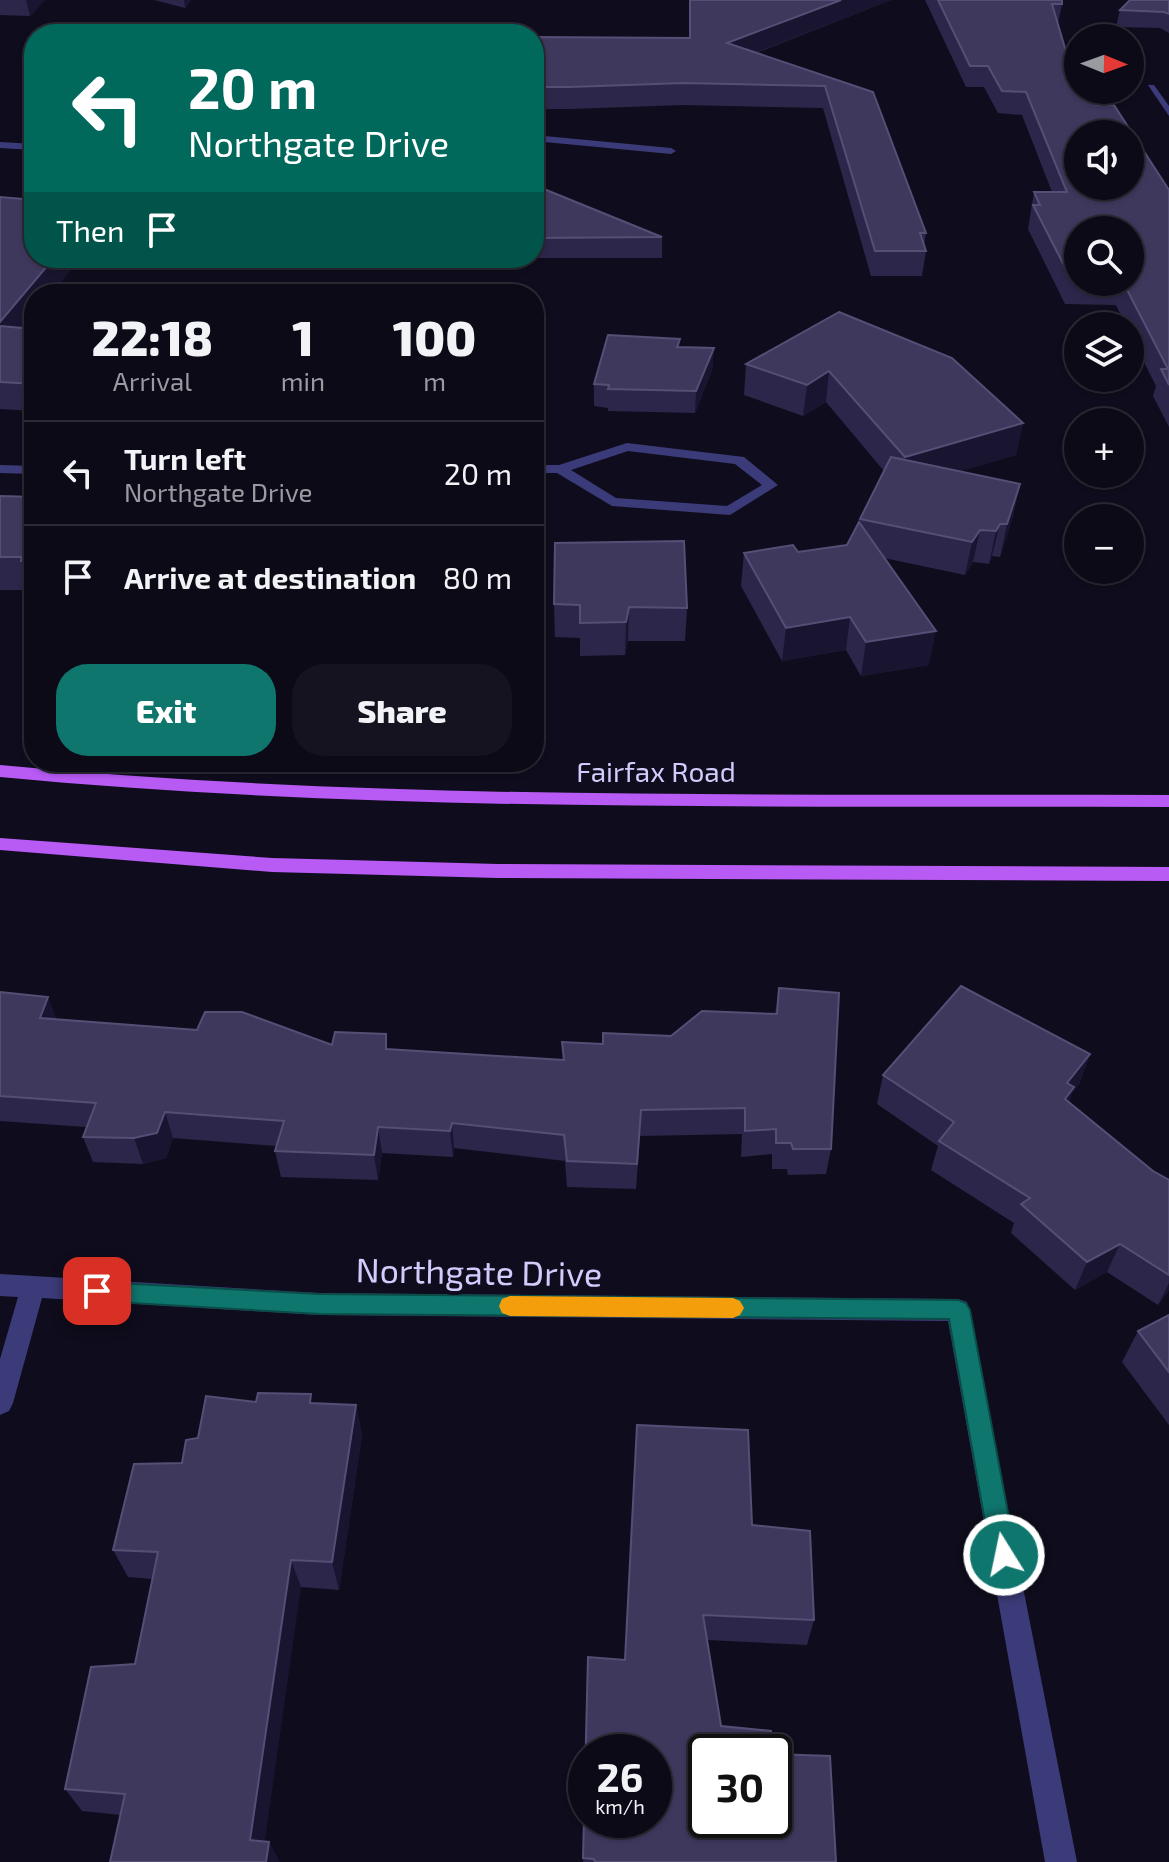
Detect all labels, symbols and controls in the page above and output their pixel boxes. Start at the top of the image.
north arrow [1064,24,1144,104]
map controls [1064,24,1144,584]
text: 20 m [188,53,317,120]
icon: left [56,56,160,160]
button: sound [1064,120,1144,200]
text: Northgate Drive [188,121,449,164]
icon: arrive [140,208,184,252]
text: Then [56,212,124,248]
button: search [1064,216,1144,296]
text: 22:18 [92,308,213,366]
text: 1 [292,308,314,366]
text: 100 [393,308,476,366]
button: layers [1064,312,1144,392]
text: Arrival [113,365,192,396]
text: min [281,365,325,396]
text: m [423,365,446,396]
button: + [1064,408,1144,488]
text: Turn left [124,440,246,476]
icon: left [56,451,100,495]
text: 20 m [444,455,512,491]
text: Northgate Drive [124,476,313,507]
button: − [1064,504,1144,584]
icon: arrive [56,555,100,599]
text: Arrive at destination [124,559,416,595]
text: 80 m [443,559,512,595]
button: Exit [56,664,276,756]
button: Share [292,664,512,756]
street label: Fairfax Road [576,754,736,788]
street label: Northgate Drive [355,1248,603,1294]
pin [63,1257,131,1325]
icon: arrive [75,1269,119,1313]
position arrow [962,1513,1046,1597]
speed limit sign: 30 [688,1734,792,1838]
text: 26 [597,1752,643,1800]
text: km/h [595,1794,645,1818]

